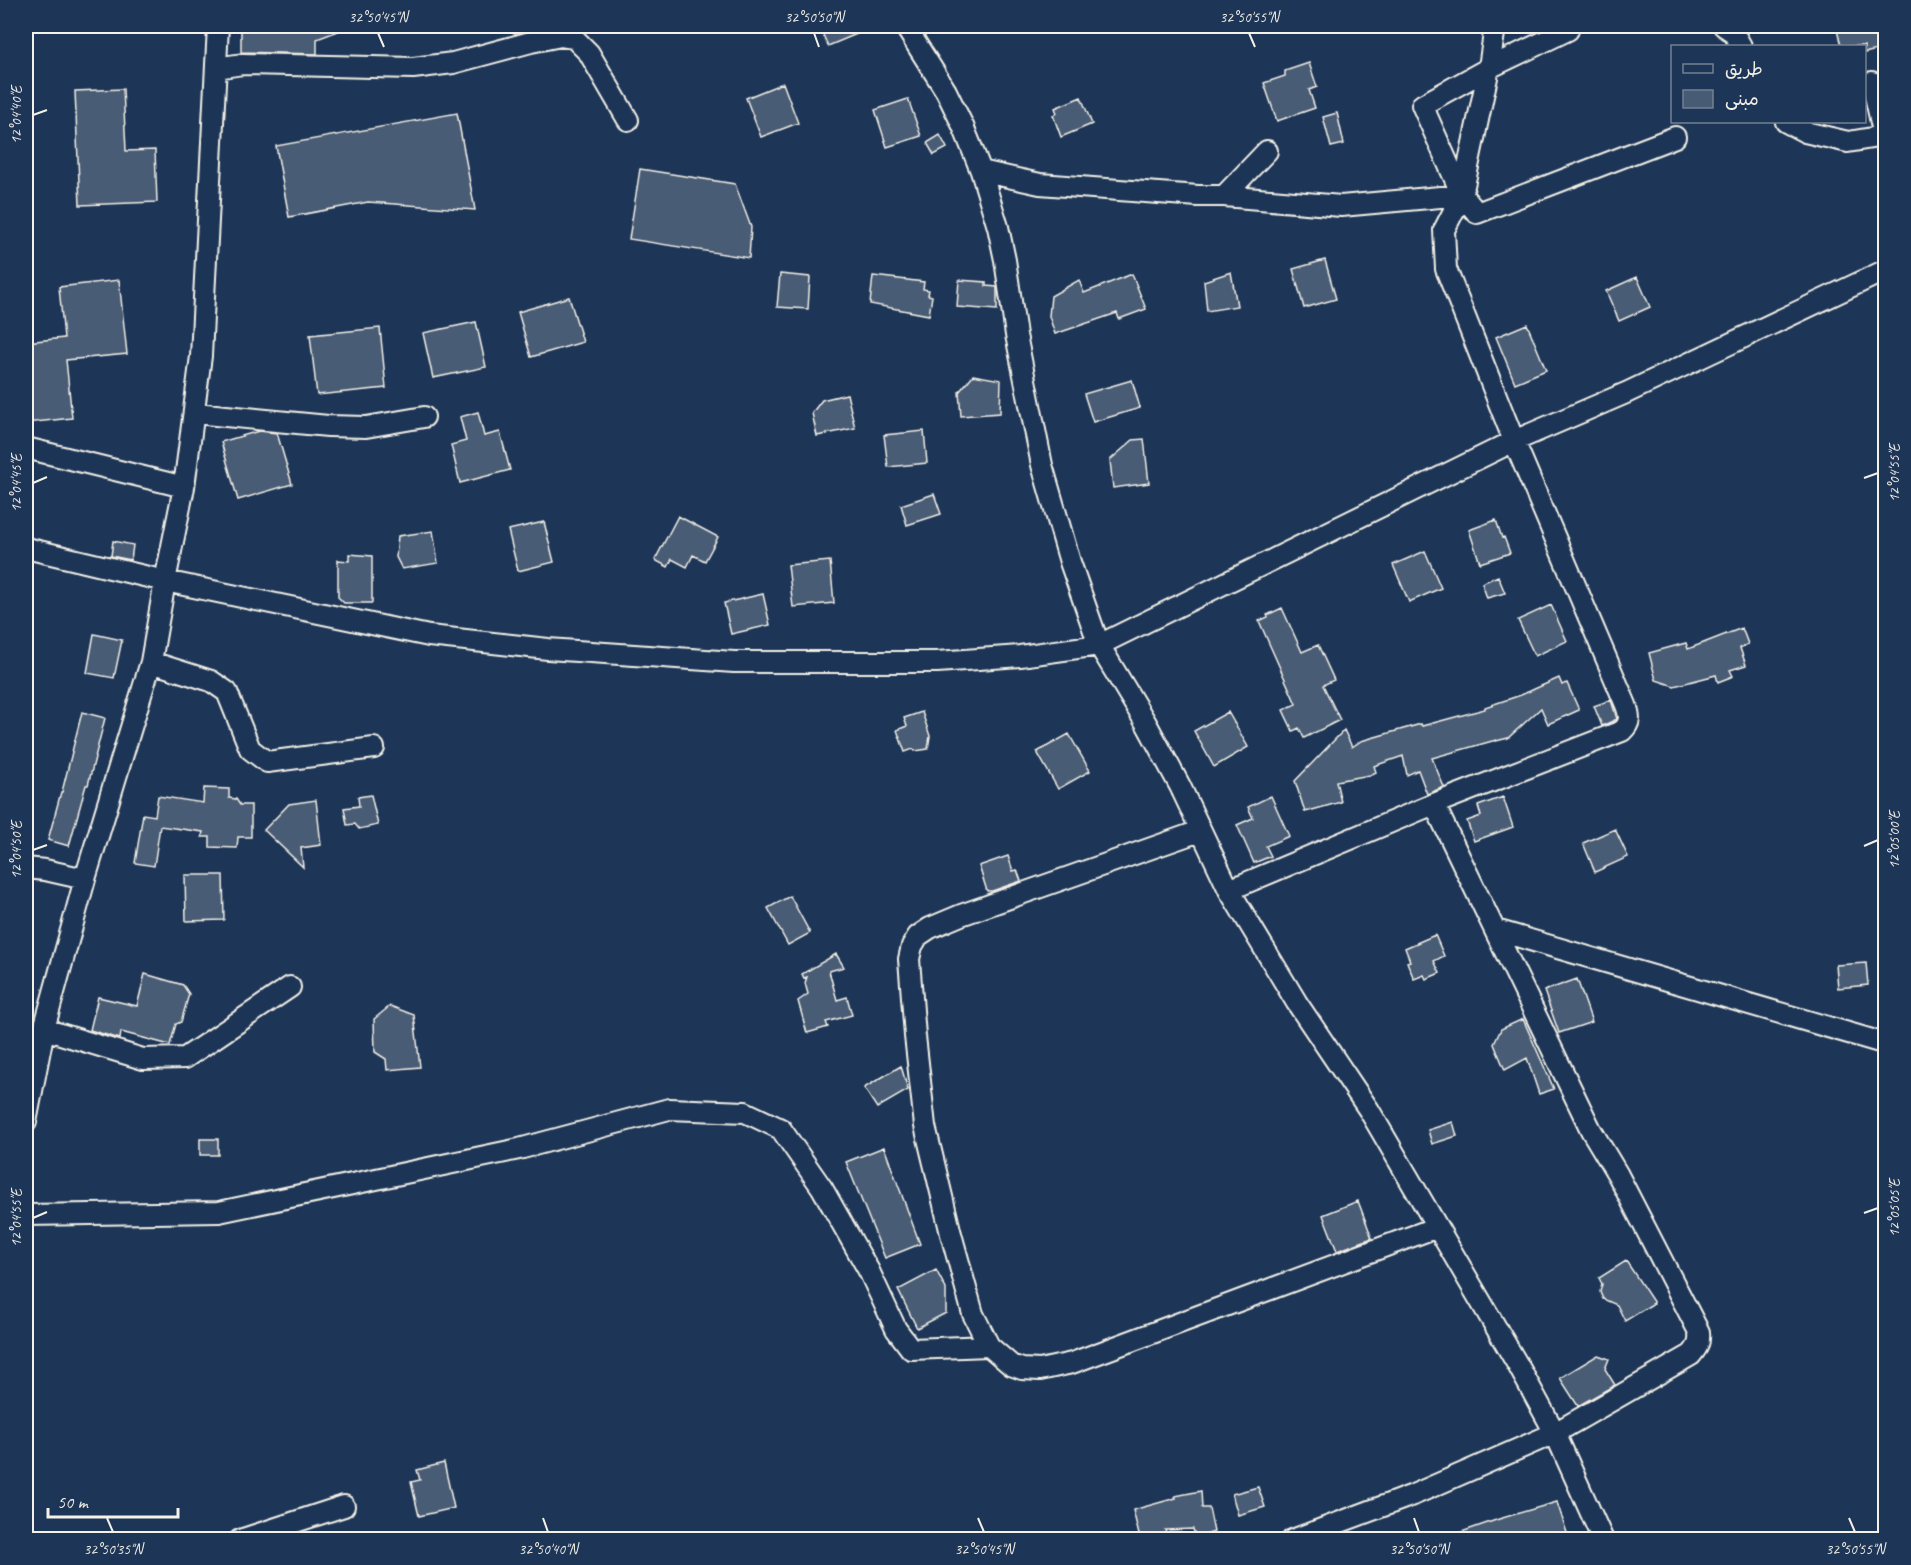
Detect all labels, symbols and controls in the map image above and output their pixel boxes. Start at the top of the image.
text: 32°50'45"N [348,8,411,27]
text: 32°50'50"N [784,8,847,27]
text: 32°50'55"N [1219,8,1282,27]
legend [1671,45,1866,123]
text: طريق [1725,58,1763,80]
text: 12°04'40"E [7,84,26,144]
text: مبنى [1725,88,1759,110]
text: 12°04'55"E [1885,442,1904,502]
text: 12°04'45"E [7,452,26,512]
text: 12°05'00"E [1885,809,1904,869]
text: 12°04'50"E [7,819,26,879]
text: 12°05'05"E [1885,1177,1904,1237]
text: 12°04'55"E [7,1187,26,1247]
scale bar [48,1481,178,1519]
text: 50 m [57,1491,90,1513]
text: 32°50'35"N [83,1540,146,1559]
text: 32°50'40"N [518,1540,581,1559]
text: 32°50'45"N [954,1540,1017,1559]
text: 32°50'50"N [1389,1540,1452,1559]
text: 32°50'55"N [1825,1540,1888,1559]

